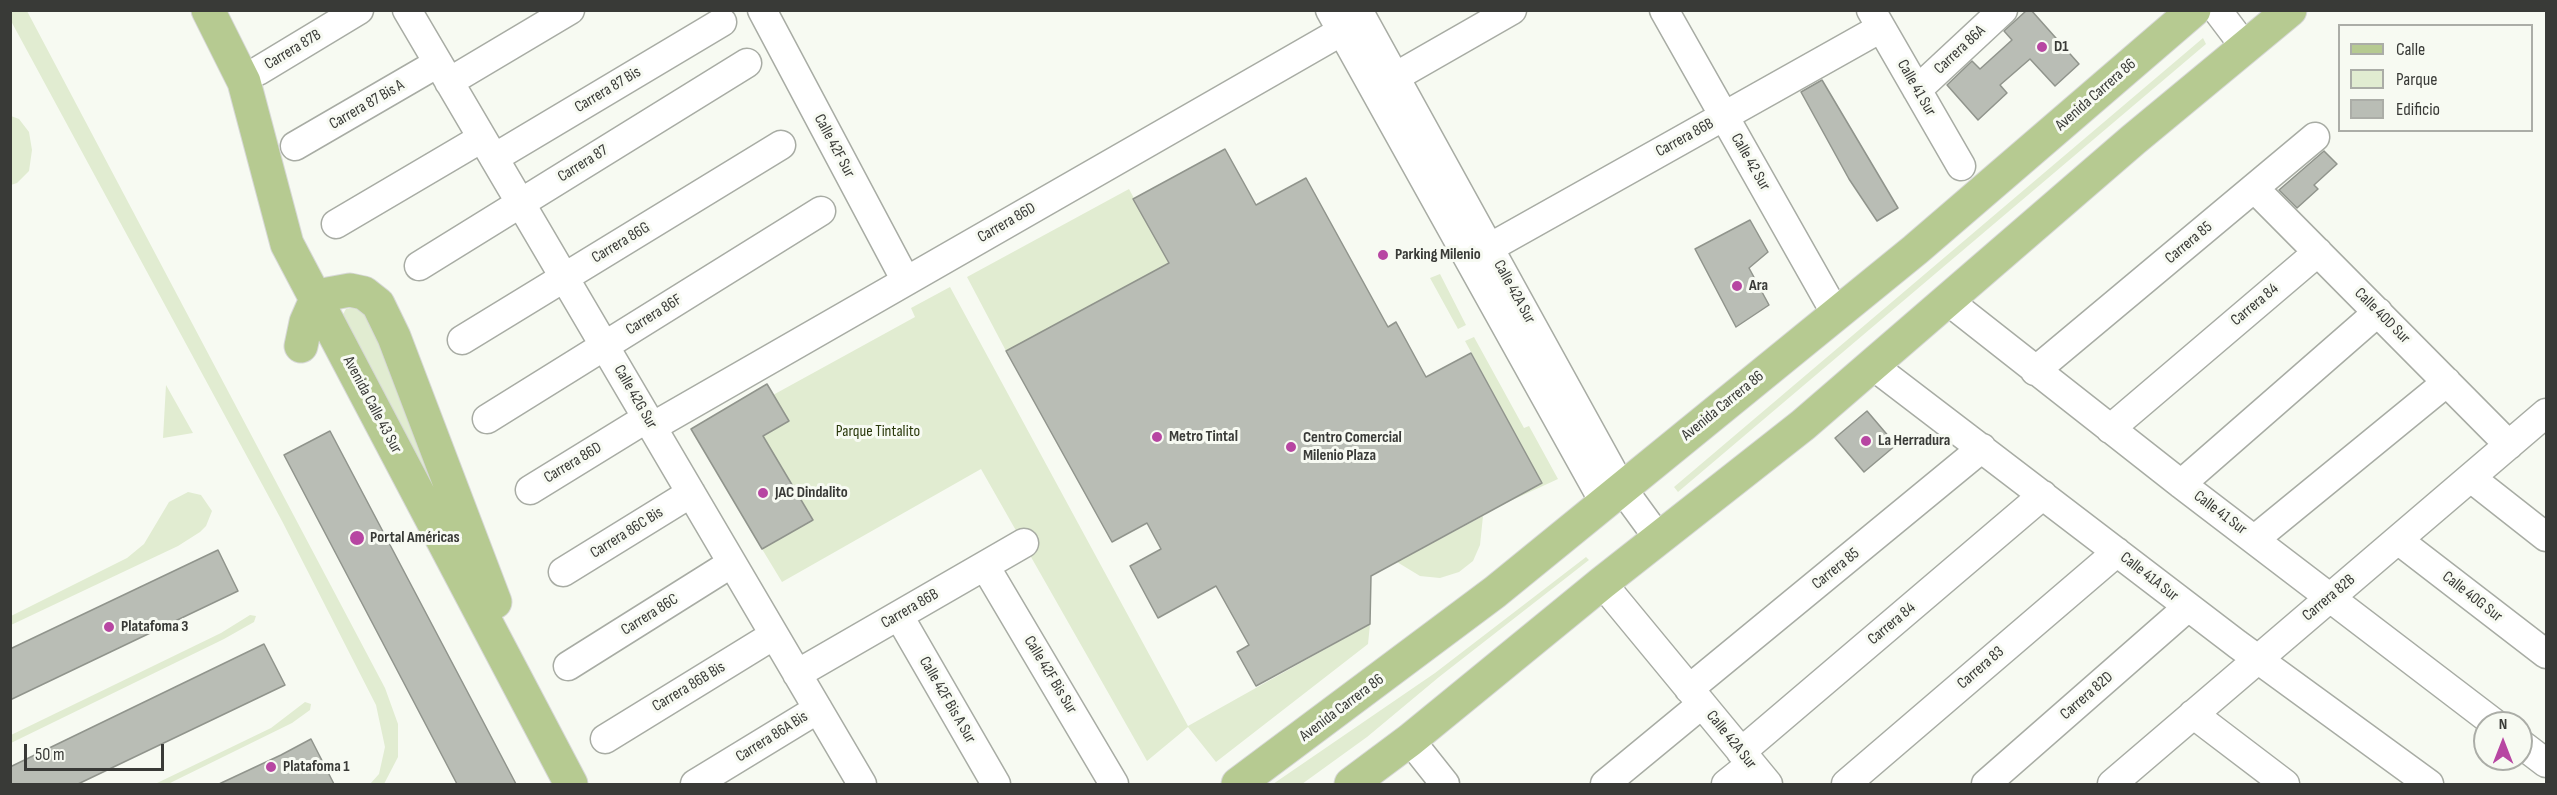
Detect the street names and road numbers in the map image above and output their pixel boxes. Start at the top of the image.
street label: Carrera 86A [1930,22,1990,78]
street label: Carrera 87B [261,26,325,74]
street label: Avenida Carrera 86 [2052,55,2140,135]
street label: Calle 41 Sur [1892,57,1940,119]
street label: Carrera 87 Bis [571,63,645,117]
street label: Carrera 87 Bis A [326,76,408,134]
street label: Calle 42F Sur [809,111,859,181]
street label: Carrera 86B [1653,114,1717,162]
street label: Calle 42 Sur [1726,130,1774,194]
street label: Carrera 87 [554,141,612,187]
street label: Carrera 86D [975,199,1039,247]
street label: Carrera 86G [589,218,653,268]
street label: Carrera 85 [2162,218,2216,268]
street label: Calle 42A Sur [1489,257,1539,327]
street label: Carrera 84 [2227,280,2283,330]
street label: Calle 40D Sur [2350,284,2414,348]
street label: Carrera 86F [622,290,686,340]
street label: Avenida Calle 43 Sur [338,353,406,457]
street label: Calle 42G Sur [609,362,661,432]
street label: Avenida Carrera 86 [1678,367,1768,445]
street label: Carrera 86D [541,438,605,488]
street label: Calle 41 Sur [2190,487,2250,539]
street label: Carrera 86C Bis [587,503,667,563]
street label: Carrera 85 [1808,544,1864,594]
street label: Calle 41A Sur [2116,548,2182,606]
street label: Calle 40G Sur [2438,568,2506,626]
street label: Carrera 82B [2299,570,2359,626]
street label: Carrera 86B [878,585,942,633]
street label: Carrera 86C [618,590,682,640]
street label: Carrera 84 [1864,599,1920,649]
street label: Calle 42F Bis Sur [1019,633,1081,717]
street label: Carrera 83 [1954,642,2008,694]
street label: Calle 42F Bis A Sur [915,653,979,747]
street label: Carrera 86B Bis [649,658,729,716]
street label: Carrera 82D [2057,668,2117,724]
street label: Avenida Carrera 86 [1296,670,1388,746]
street label: Carrera 86A Bis [732,707,812,767]
street label: Calle 42A Sur [1702,707,1760,773]

